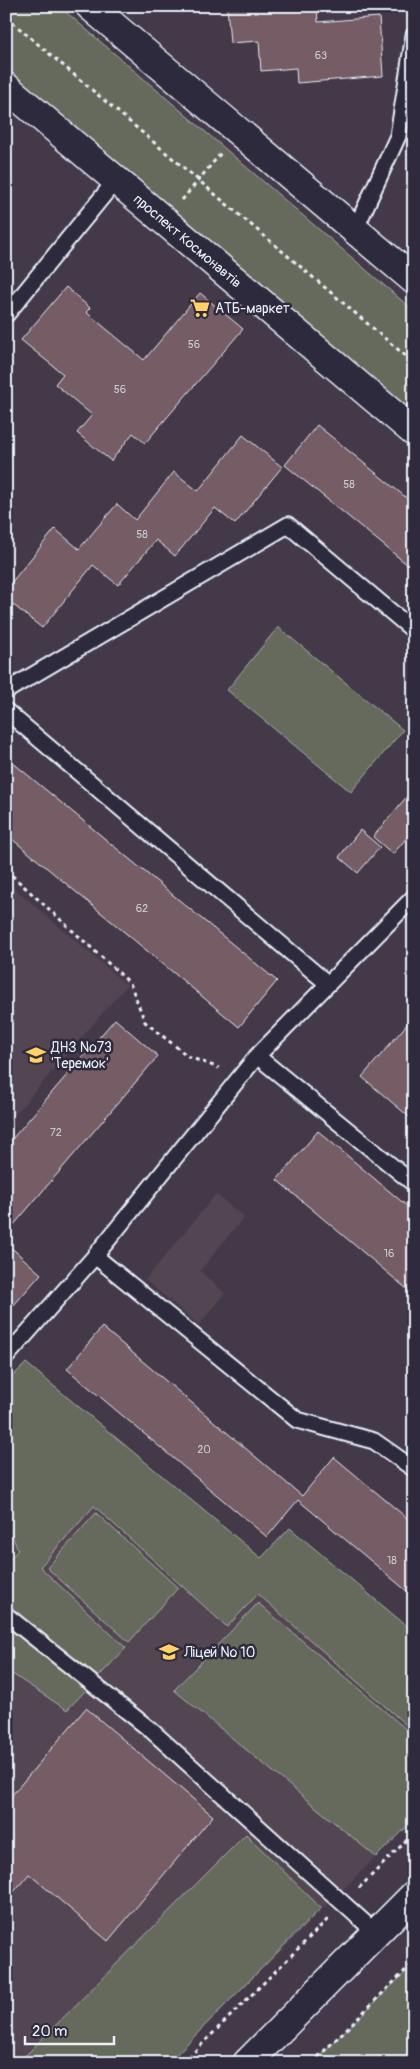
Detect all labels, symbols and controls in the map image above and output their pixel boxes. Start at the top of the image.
house number: 63 [315,49,327,62]
street label: проспект Космонавтів [130,190,245,291]
supermarket icon: АТБ-маркет [189,297,211,319]
place label: АТБ-маркет [215,300,290,317]
house number: 56 [188,338,200,351]
house number: 56 [114,383,126,396]
house number: 58 [343,478,355,491]
house number: 58 [136,528,148,541]
house number: 62 [136,902,148,915]
place label: ДНЗ №73 'Теремок' [50,1039,112,1072]
school or university icon: ДНЗ №73 'Теремок' [25,1044,47,1066]
house number: 72 [50,1126,62,1139]
house number: 16 [384,1247,394,1260]
house number: 20 [197,1443,211,1456]
house number: 18 [387,1554,397,1567]
school or university icon: Ліцей № 10 [158,1641,180,1663]
place label: Ліцей № 10 [183,1644,255,1661]
scale bar [25,2014,114,2046]
text: 20 m [32,2022,67,2041]

